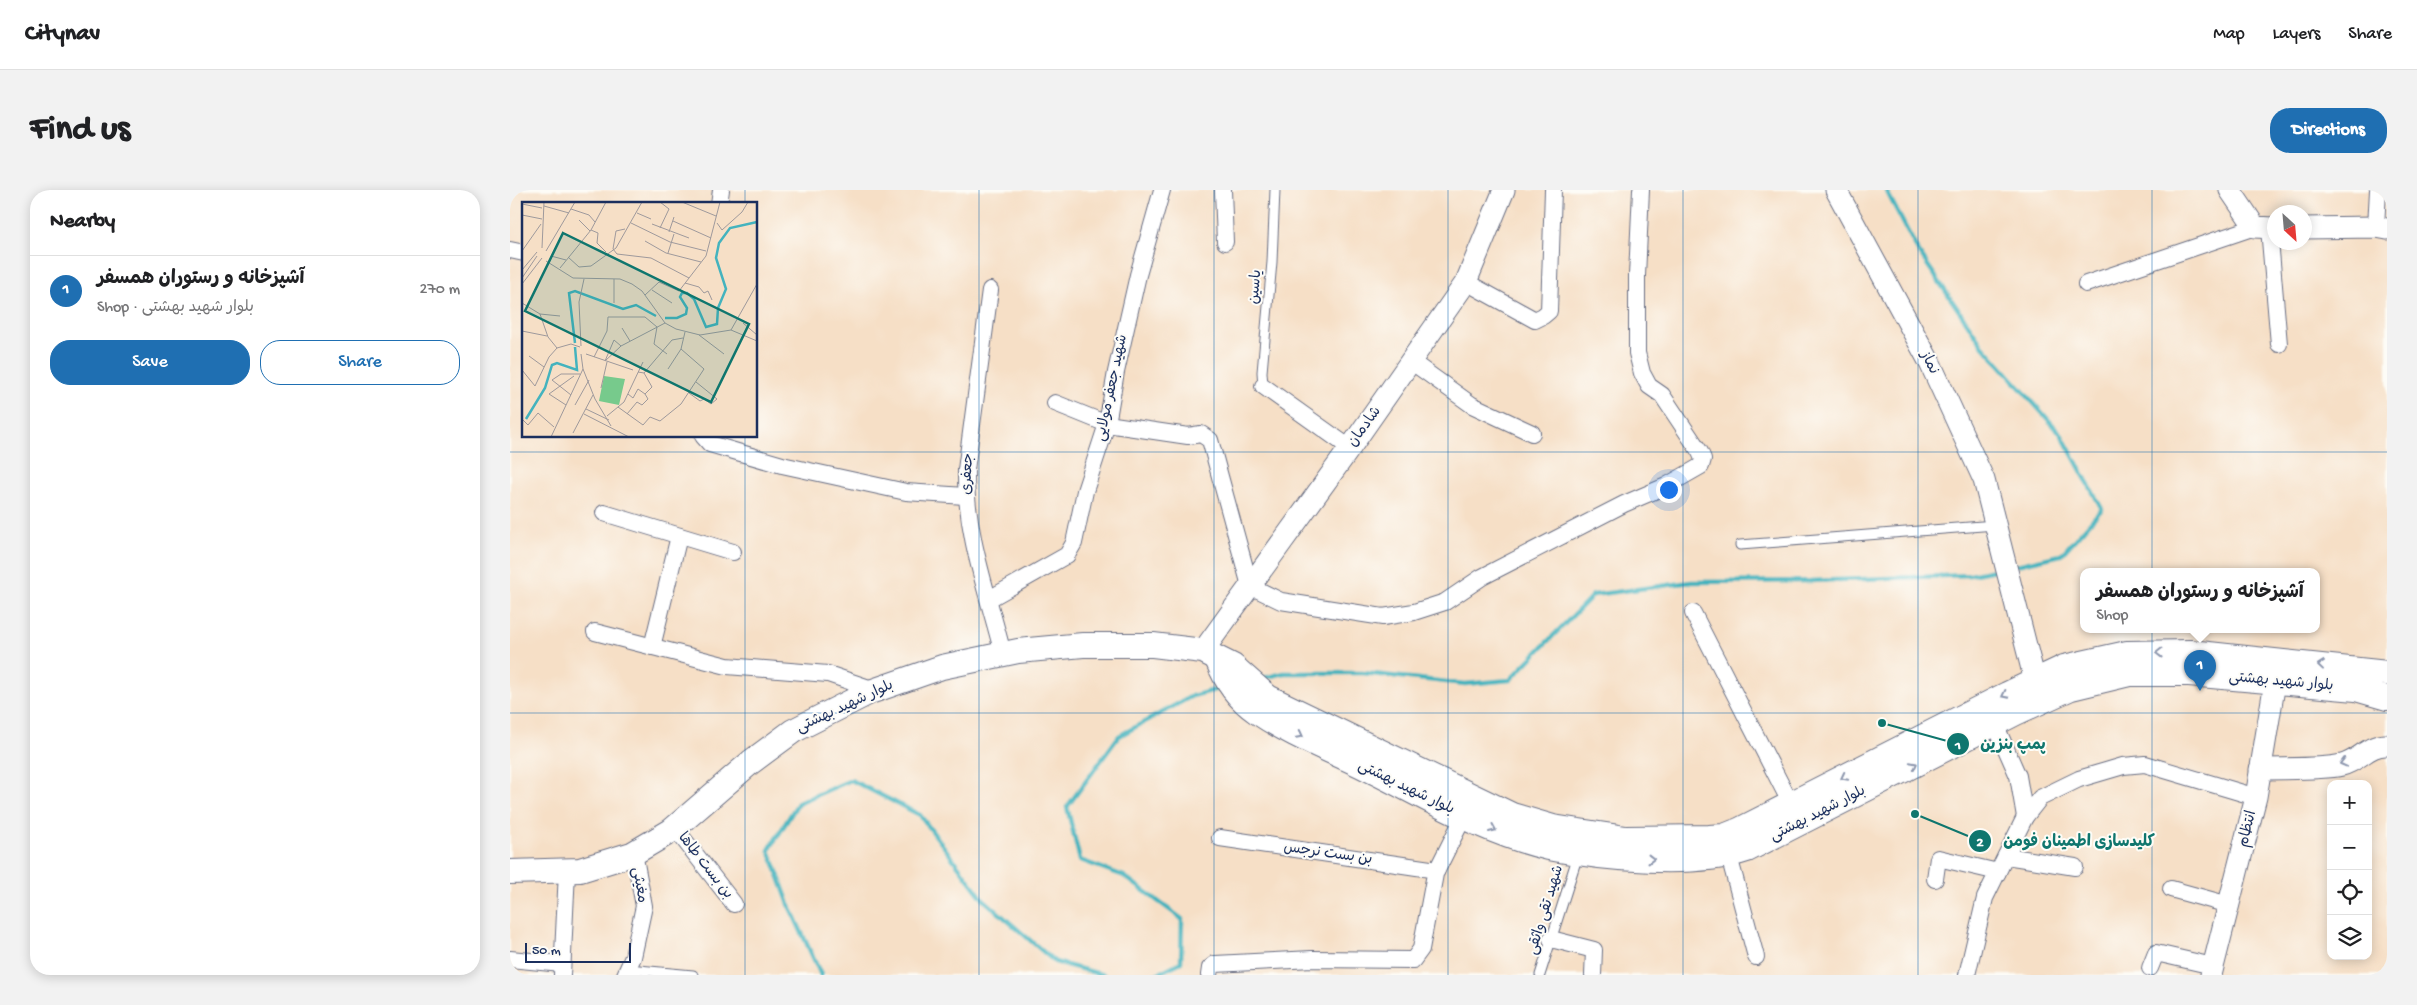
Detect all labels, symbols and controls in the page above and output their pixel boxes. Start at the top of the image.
text: Citynav [25,20,100,49]
text: Map [2213,24,2245,45]
text: Layers [2273,24,2320,45]
text: Share [2348,24,2392,45]
button: Directions [2270,108,2387,153]
text: Find us [30,110,130,151]
inset map [522,202,758,438]
north arrow [2267,205,2312,250]
text: Nearby [50,210,115,235]
text: آشپزخانه و رستوران همسفر [97,268,304,291]
street label: یاسین [1246,269,1266,305]
text: 1 [63,281,69,300]
text: 270 m [420,281,460,300]
text: Shop · بلوار شهید بهشتی [97,299,254,318]
street label: شهید جعفر مولایی [1092,333,1132,443]
button: Save [50,340,250,385]
button: Share [260,340,460,385]
street label: نماز [1915,347,1942,378]
street label: شادمان [1344,403,1386,451]
street label: جعفری [958,453,978,495]
your location [1656,477,1682,503]
popup [2080,568,2320,633]
text: آشپزخانه و رستوران همسفر [2096,582,2304,605]
text: Shop [2096,607,2128,626]
one-way arrow [2155,648,2163,658]
pin: 1 [2184,650,2216,691]
one-way arrow [2317,660,2325,671]
street label: بلوار شهید بهشتی [2228,668,2334,696]
street label: بلوار شهید بهشتی [794,677,896,737]
one-way arrow [2001,689,2010,699]
callout: پمپ بنزین [1946,728,2056,759]
one-way arrow [1294,729,1303,739]
text: 1 [1954,737,1961,755]
text: پمپ بنزین [1980,737,2046,756]
street label: بلوار شهید بهشتی [1355,757,1457,819]
one-way arrow [2339,757,2348,768]
one-way arrow [1909,761,1918,771]
one-way arrow [1840,771,1849,781]
map controls [2327,780,2372,960]
button: + [2327,780,2372,825]
street label: بلوار شهید بهشتی [1767,782,1869,846]
street label: انتظام [2235,809,2261,849]
one-way arrow [1488,823,1497,834]
callout: کلیدسازی اطمینان فومن [1968,825,2164,856]
button: − [2327,825,2372,870]
street label: بن بست طاها [673,829,737,903]
text: کلیدسازی اطمینان فومن [2003,832,2155,853]
text: 2 [1976,834,1984,852]
street label: بن بست نرجس [1282,839,1374,869]
one-way arrow [1648,854,1655,864]
street label: شهید تقی واثقی [1524,863,1568,957]
street label: مغیثی [627,866,651,904]
button: locate [2327,870,2372,915]
button: layers [2327,915,2372,960]
scale bar [525,940,631,963]
text: 50 m [532,943,561,960]

